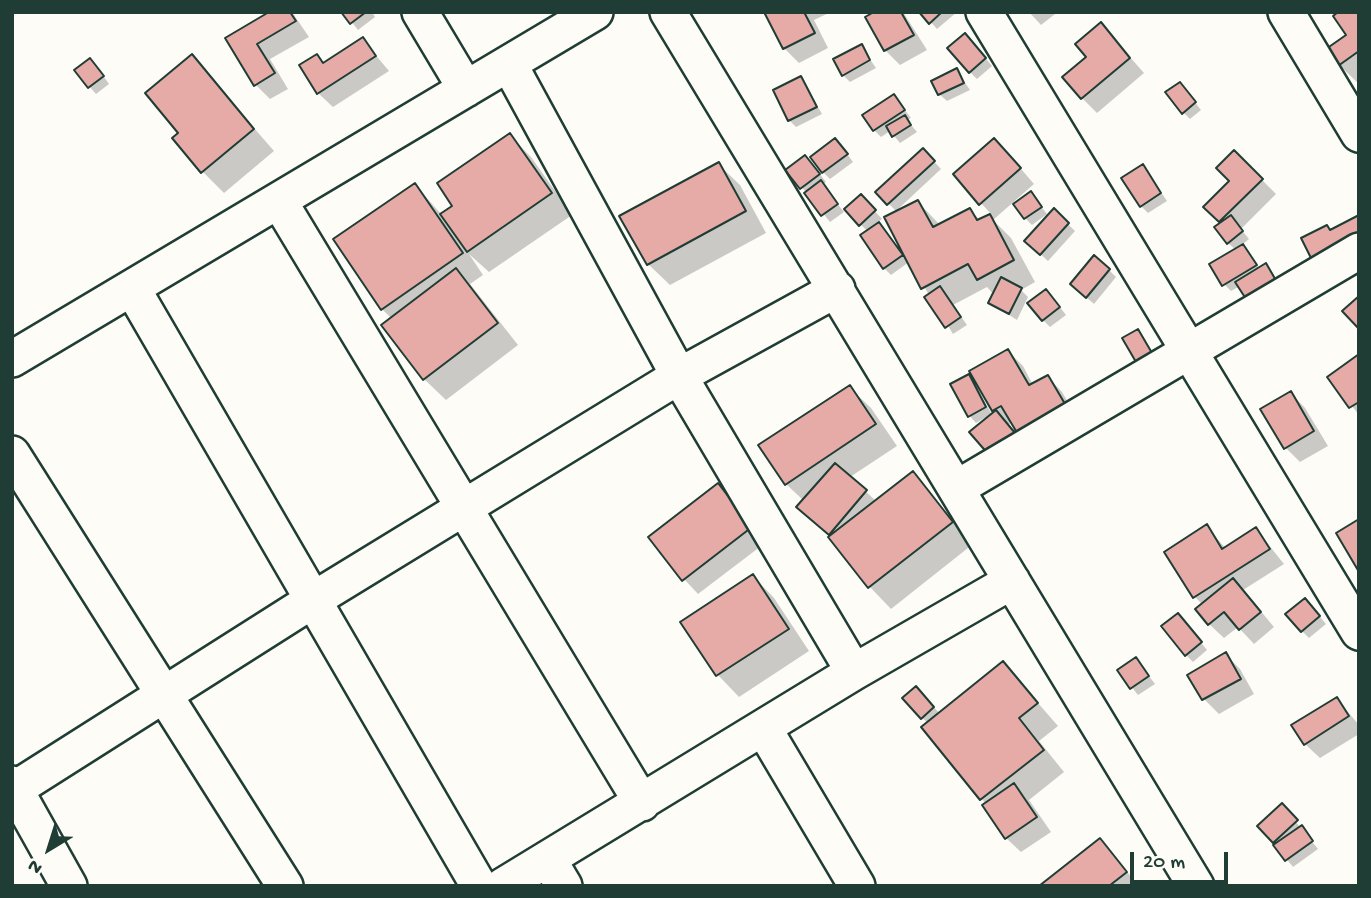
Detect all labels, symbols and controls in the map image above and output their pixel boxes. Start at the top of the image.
north arrow [14,814,84,884]
scale bar [1133,838,1231,882]
text: 20 m [1143,851,1185,876]
text: N [24,853,48,879]

